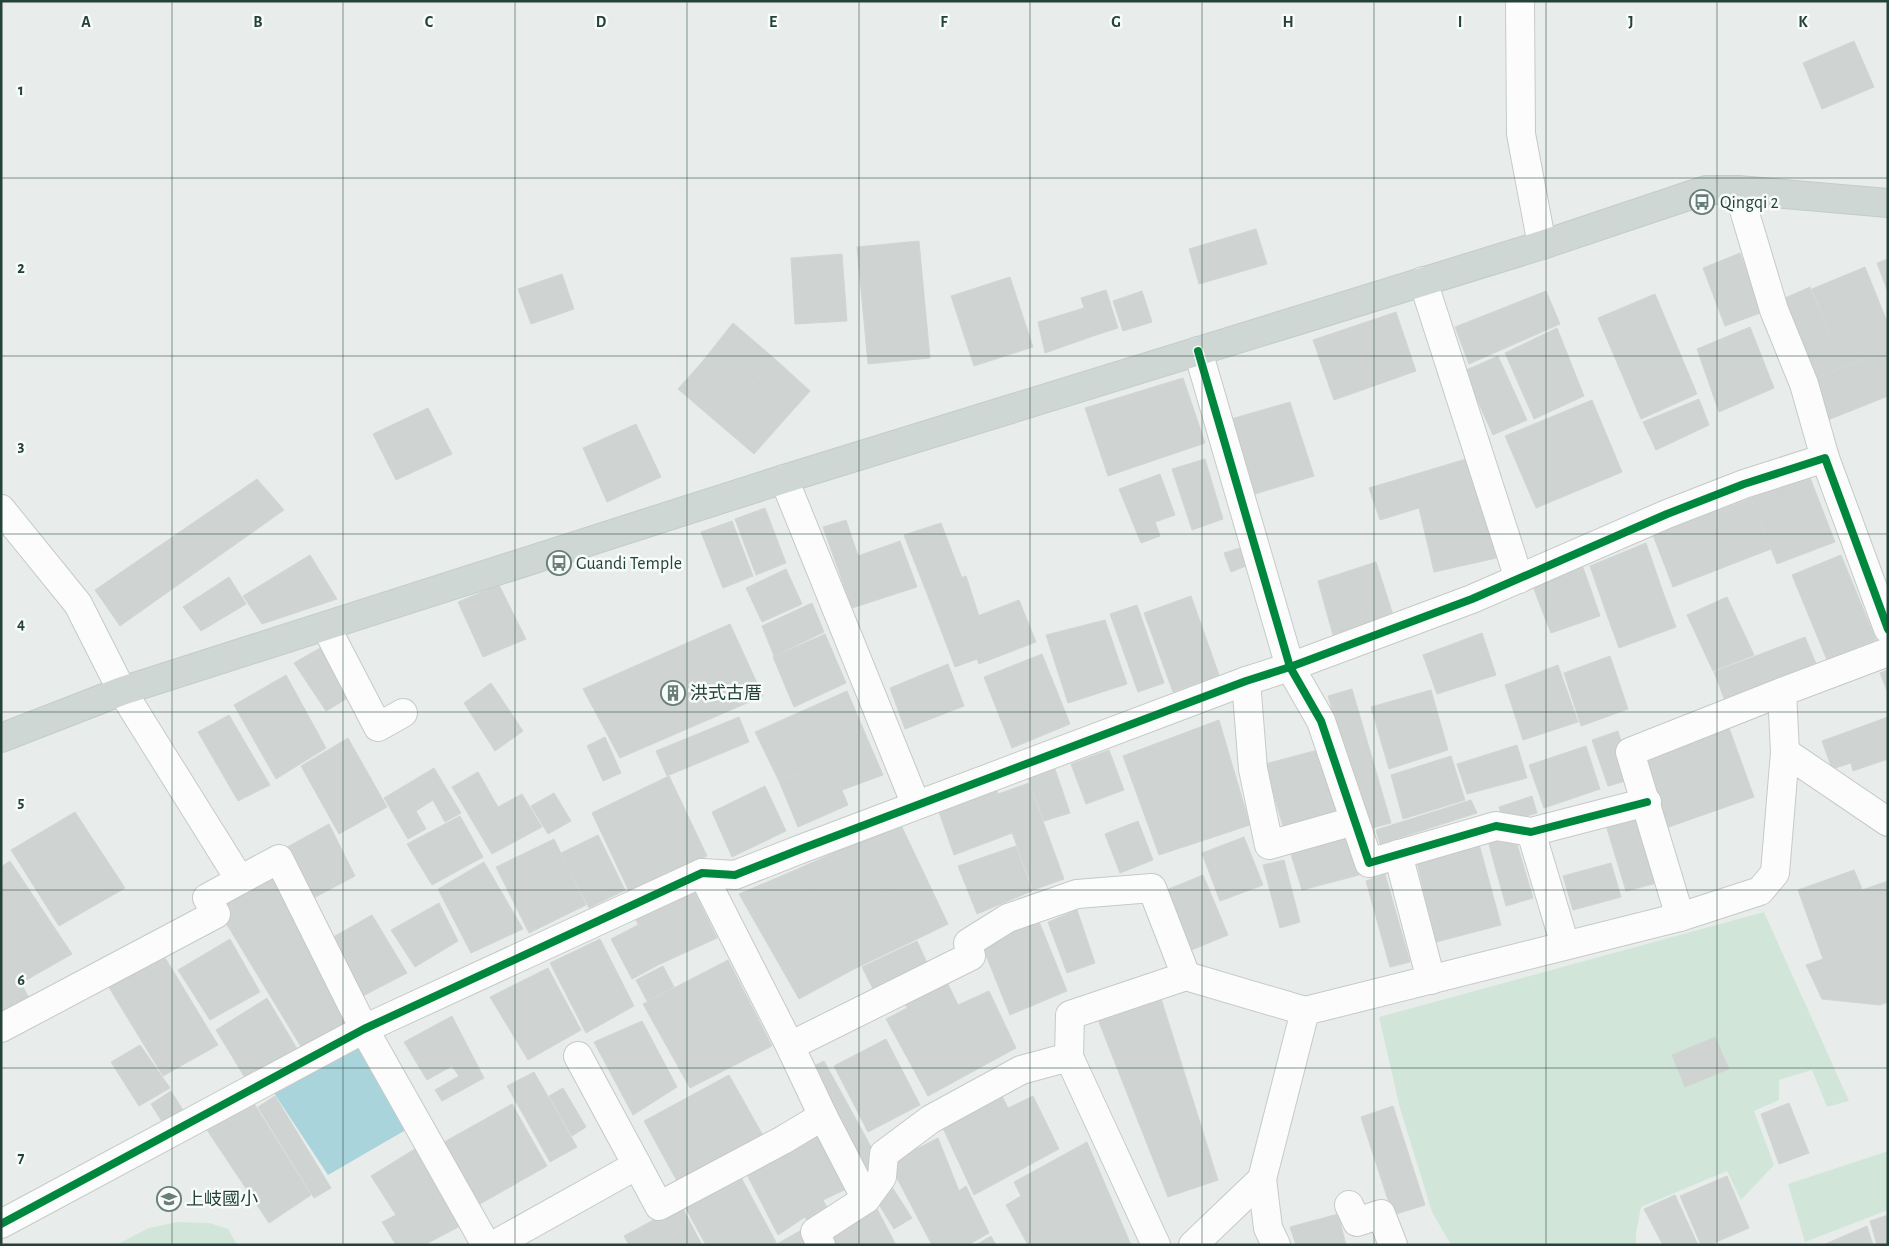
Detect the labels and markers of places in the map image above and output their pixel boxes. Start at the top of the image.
bus stop icon: Qingqi 2 [1689,189,1715,215]
place label: Qingqi 2 [1720,194,1779,212]
bus stop icon: Guandi Temple [546,550,572,576]
place label: Guandi Temple [576,555,682,573]
building icon: 洪式古厝 [660,680,686,706]
place label: 洪式古厝 [690,683,762,703]
school or university icon: 上岐國小 [156,1186,182,1212]
place label: 上岐國小 [186,1189,258,1209]

